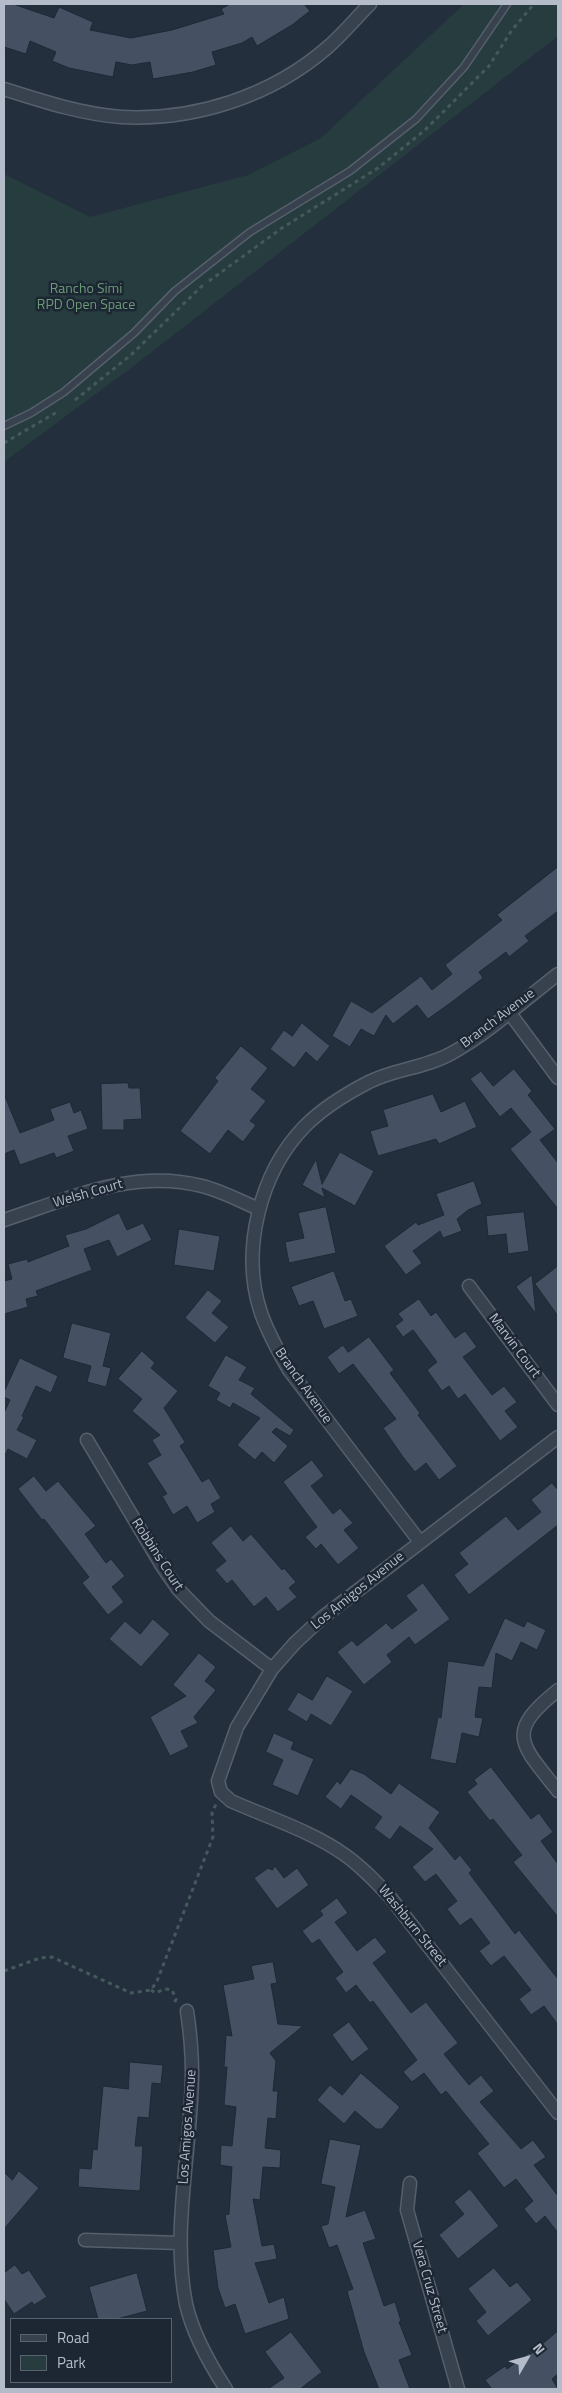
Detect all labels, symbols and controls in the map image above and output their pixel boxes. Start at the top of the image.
park label: Rancho Simi RPD Open Space [37,282,135,314]
street label: Branch Avenue [458,986,538,1052]
street label: Welsh Court [51,1176,125,1212]
street label: Marvin Court [484,1311,544,1381]
street label: Branch Avenue [271,1345,335,1427]
street label: Robbins Court [127,1516,187,1594]
street label: Los Amigos Avenue [308,1548,408,1634]
street label: Washburn Street [374,1882,450,1970]
street label: Los Amigos Avenue [176,2069,200,2185]
street label: Vera Cruz Street [408,2239,450,2335]
legend [10,2318,172,2383]
text: Road [57,2326,89,2349]
north arrow [502,2333,552,2383]
text: N [528,2338,550,2359]
text: Park [57,2351,86,2374]

